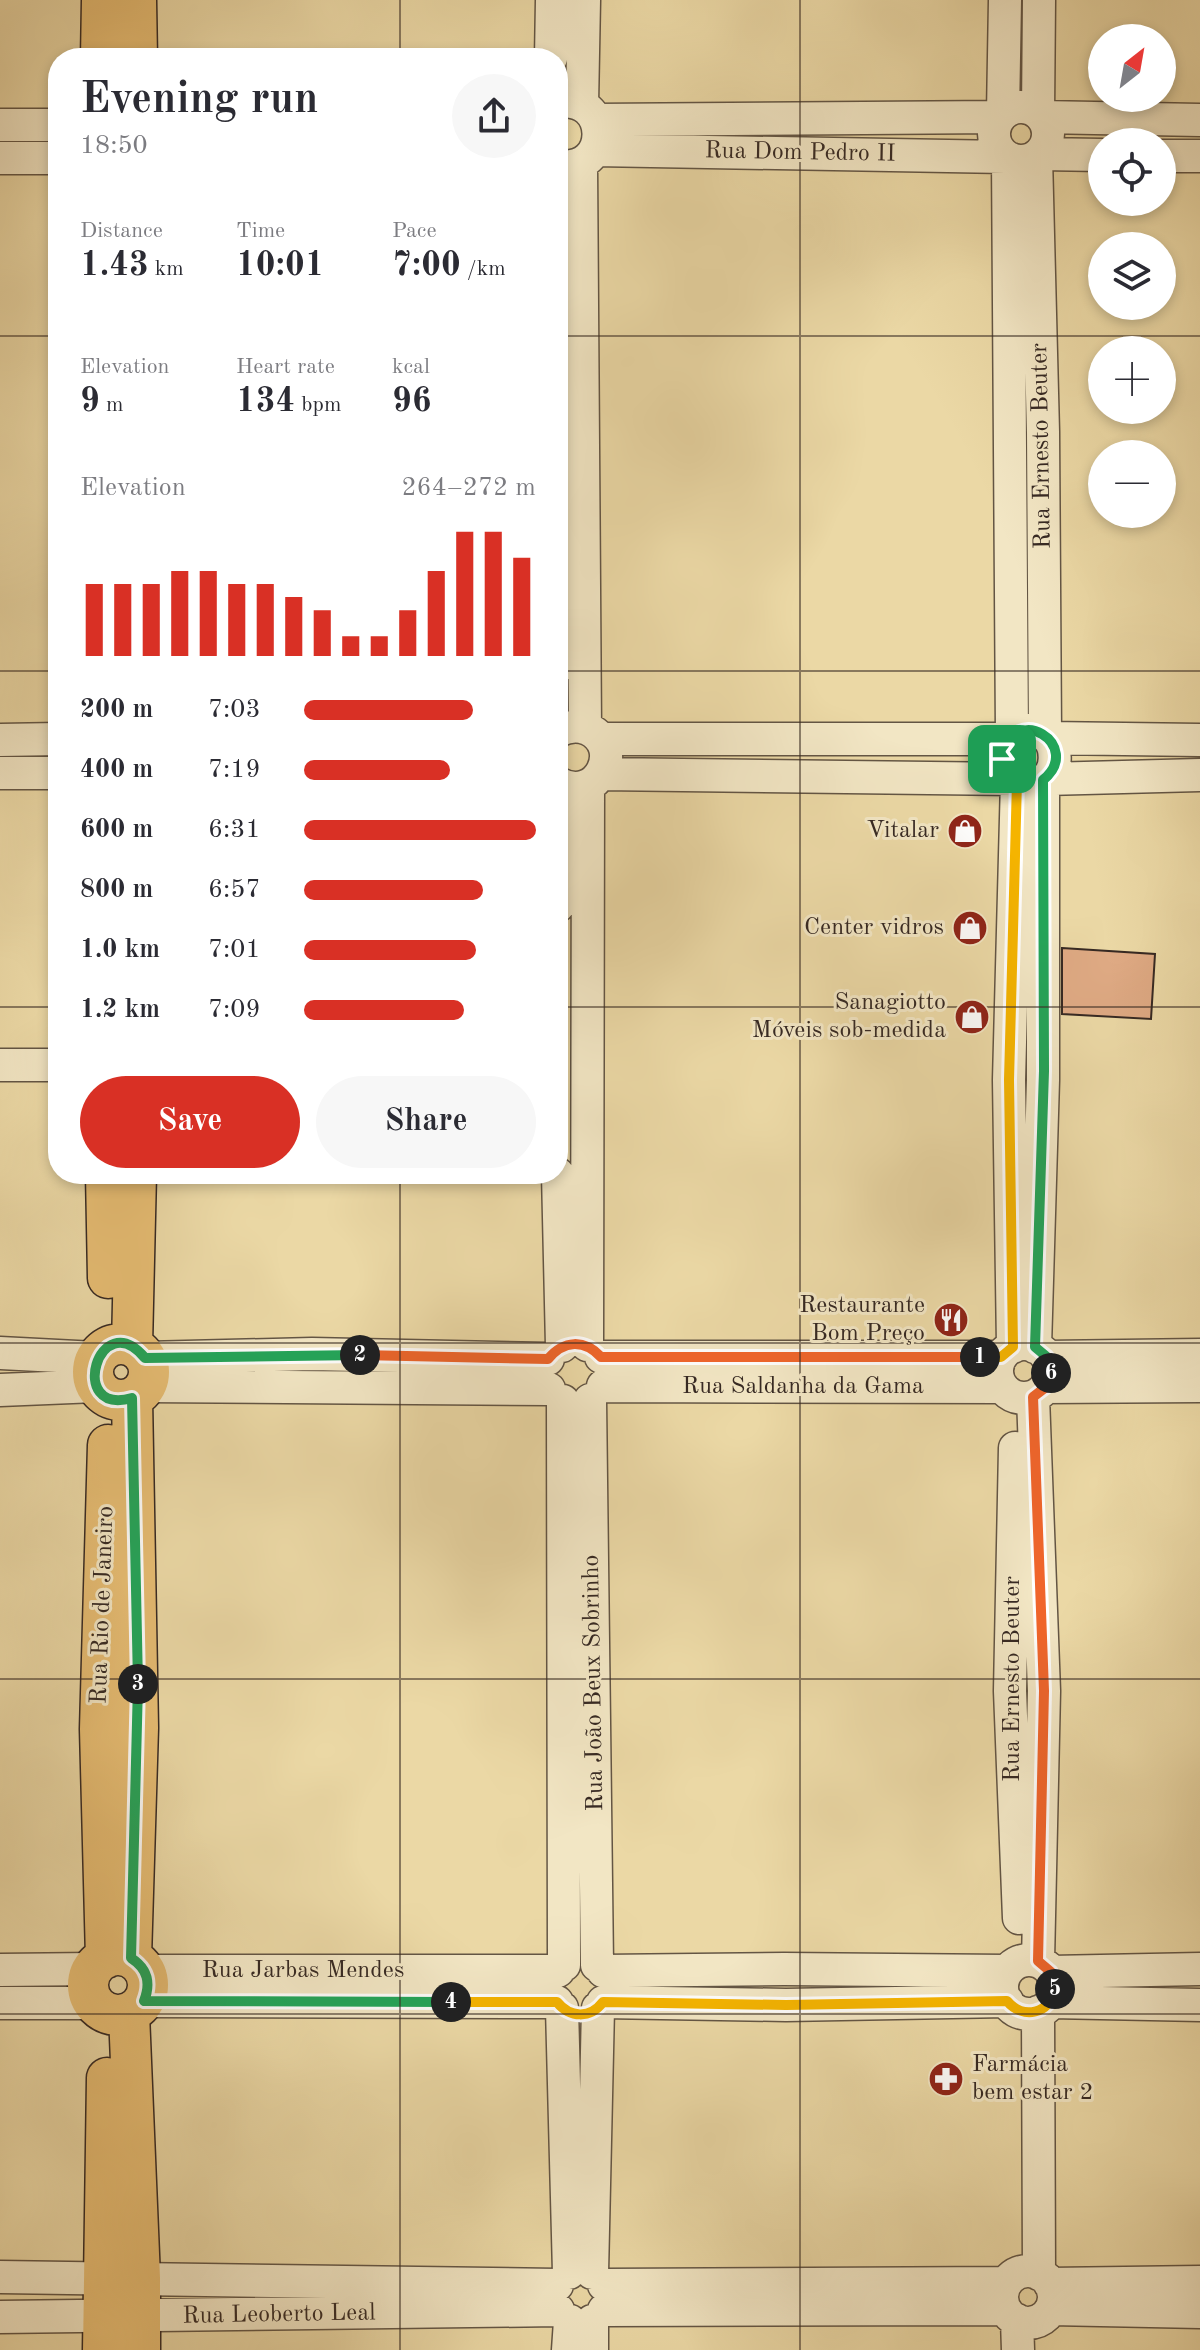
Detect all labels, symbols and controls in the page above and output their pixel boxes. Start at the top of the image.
north arrow [1088,24,1176,112]
map controls [1088,24,1176,528]
button: share [452,74,536,158]
text: Evening run [80,78,318,122]
button: locate [1088,128,1176,216]
text: 18:50 [80,133,148,159]
street label: Rua Dom Pedro II [704,139,896,167]
text: Distance [80,220,163,242]
text: Time [236,220,285,242]
text: Pace [392,220,437,242]
button: layers [1088,232,1176,320]
text: 1.43 [80,249,149,283]
text: 10:01 [236,249,324,283]
text: 7:00 [392,249,461,283]
text: km [149,258,184,280]
text: /km [461,258,506,280]
button: + [1088,336,1176,424]
street label: Rua Ernesto Beuter [1028,343,1056,549]
text: Elevation [80,356,170,378]
text: Heart rate [236,356,335,378]
text: kcal [392,356,430,378]
text: 9 [80,385,100,419]
text: 134 [236,385,295,419]
text: 96 [392,385,431,419]
text: m [100,394,123,416]
text: bpm [295,394,341,416]
button: − [1088,440,1176,528]
text: Elevation [80,475,186,501]
text: 264–272 m [401,475,536,501]
text: 200 m [80,697,153,723]
text: 7:03 [208,697,261,723]
pin [968,725,1036,793]
icon: arrive [980,737,1024,781]
text: 400 m [80,757,153,783]
text: 7:19 [208,757,261,783]
shop icon: Vitalar [946,812,984,850]
text: 600 m [80,817,153,843]
text: 6:31 [208,817,261,843]
place label: Vitalar [867,819,939,843]
text: 800 m [80,877,153,903]
text: 6:57 [208,877,261,903]
shop icon: Center vidros [951,909,989,947]
place label: Center vidros [804,916,944,940]
text: 1.0 km [80,937,160,963]
text: 7:01 [208,937,261,963]
place label: Sanagiotto Móveis sob-medida [752,991,946,1043]
text: 1.2 km [80,997,160,1023]
text: 7:09 [208,997,261,1023]
shop icon: Sanagiotto Móveis sob-medida [953,998,991,1036]
button: Save [80,1076,300,1168]
button: Share [316,1076,536,1168]
place label: Restaurante Bom Preço [799,1294,925,1346]
restaurant icon: Restaurante Bom Preço [932,1301,970,1339]
pin: 2 [340,1335,380,1375]
pin: 1 [960,1337,1000,1377]
text: 2 [354,1344,366,1366]
text: 1 [974,1346,986,1368]
pin: 6 [1031,1353,1071,1393]
text: 6 [1045,1362,1057,1384]
street label: Rua Saldanha da Gama [682,1375,924,1399]
street label: Rua Rio de Janeiro [88,1506,118,1704]
street label: Rua João Beux Sobrinho [580,1554,608,1812]
street label: Rua Ernesto Beuter [1001,1576,1025,1782]
pin: 3 [118,1664,158,1704]
text: 3 [132,1673,144,1695]
street label: Rua Jarbas Mendes [202,1959,404,1983]
pin: 5 [1035,1969,1075,2009]
text: 5 [1049,1978,1061,2000]
pin: 4 [431,1982,471,2022]
text: 4 [445,1991,457,2013]
place label: Farmácia bem estar 2 [972,2053,1093,2105]
pharmacy icon: Farmácia bem estar 2 [927,2060,965,2098]
street label: Rua Leoberto Leal [182,2301,376,2329]

